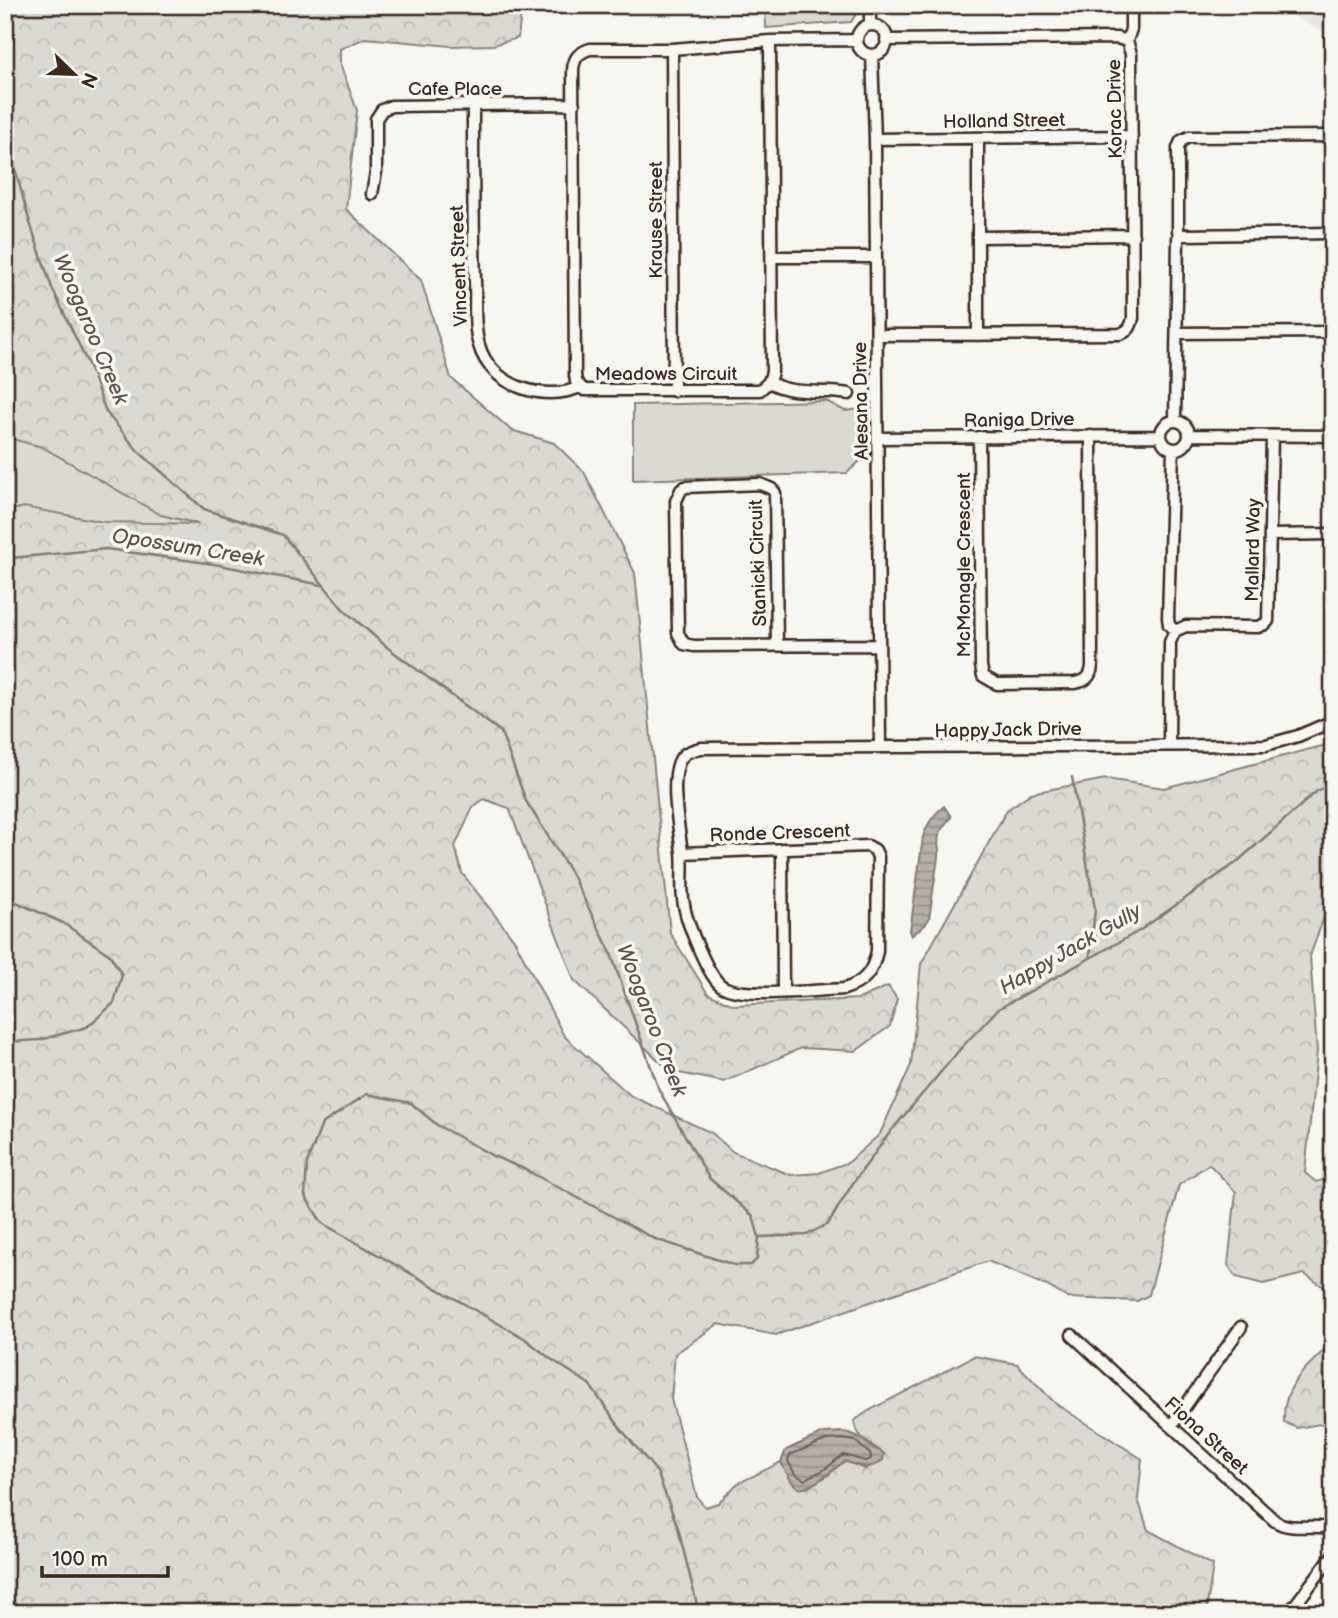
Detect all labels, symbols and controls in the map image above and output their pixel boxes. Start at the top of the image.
north arrow [38,38,108,108]
street label: Korac Drive [1103,59,1128,159]
text: N [75,69,102,91]
street label: Cafe Place [408,78,502,101]
street label: Holland Street [943,109,1066,134]
street label: Krause Street [645,161,668,279]
street label: Vincent Street [446,205,473,327]
water label: Woogaroo Creek [48,250,134,409]
street label: Alesana Drive [849,342,874,460]
street label: Meadows Circuit [595,363,738,386]
street label: Raniga Drive [963,408,1075,433]
street label: McMonagle Crescent [953,472,976,658]
street label: Mallard Way [1241,498,1266,602]
street label: Stanicki Circuit [745,499,772,627]
water label: Opossum Creek [110,523,266,572]
street label: Happy Jack Drive [934,718,1082,743]
street label: Ronde Crescent [709,820,851,847]
water label: Happy Jack Gully [995,898,1146,1000]
water label: Woogaroo Creek [611,940,692,1101]
street label: Fiona Street [1159,1392,1253,1480]
scale bar [42,1534,168,1578]
text: 100 m [52,1547,108,1572]

